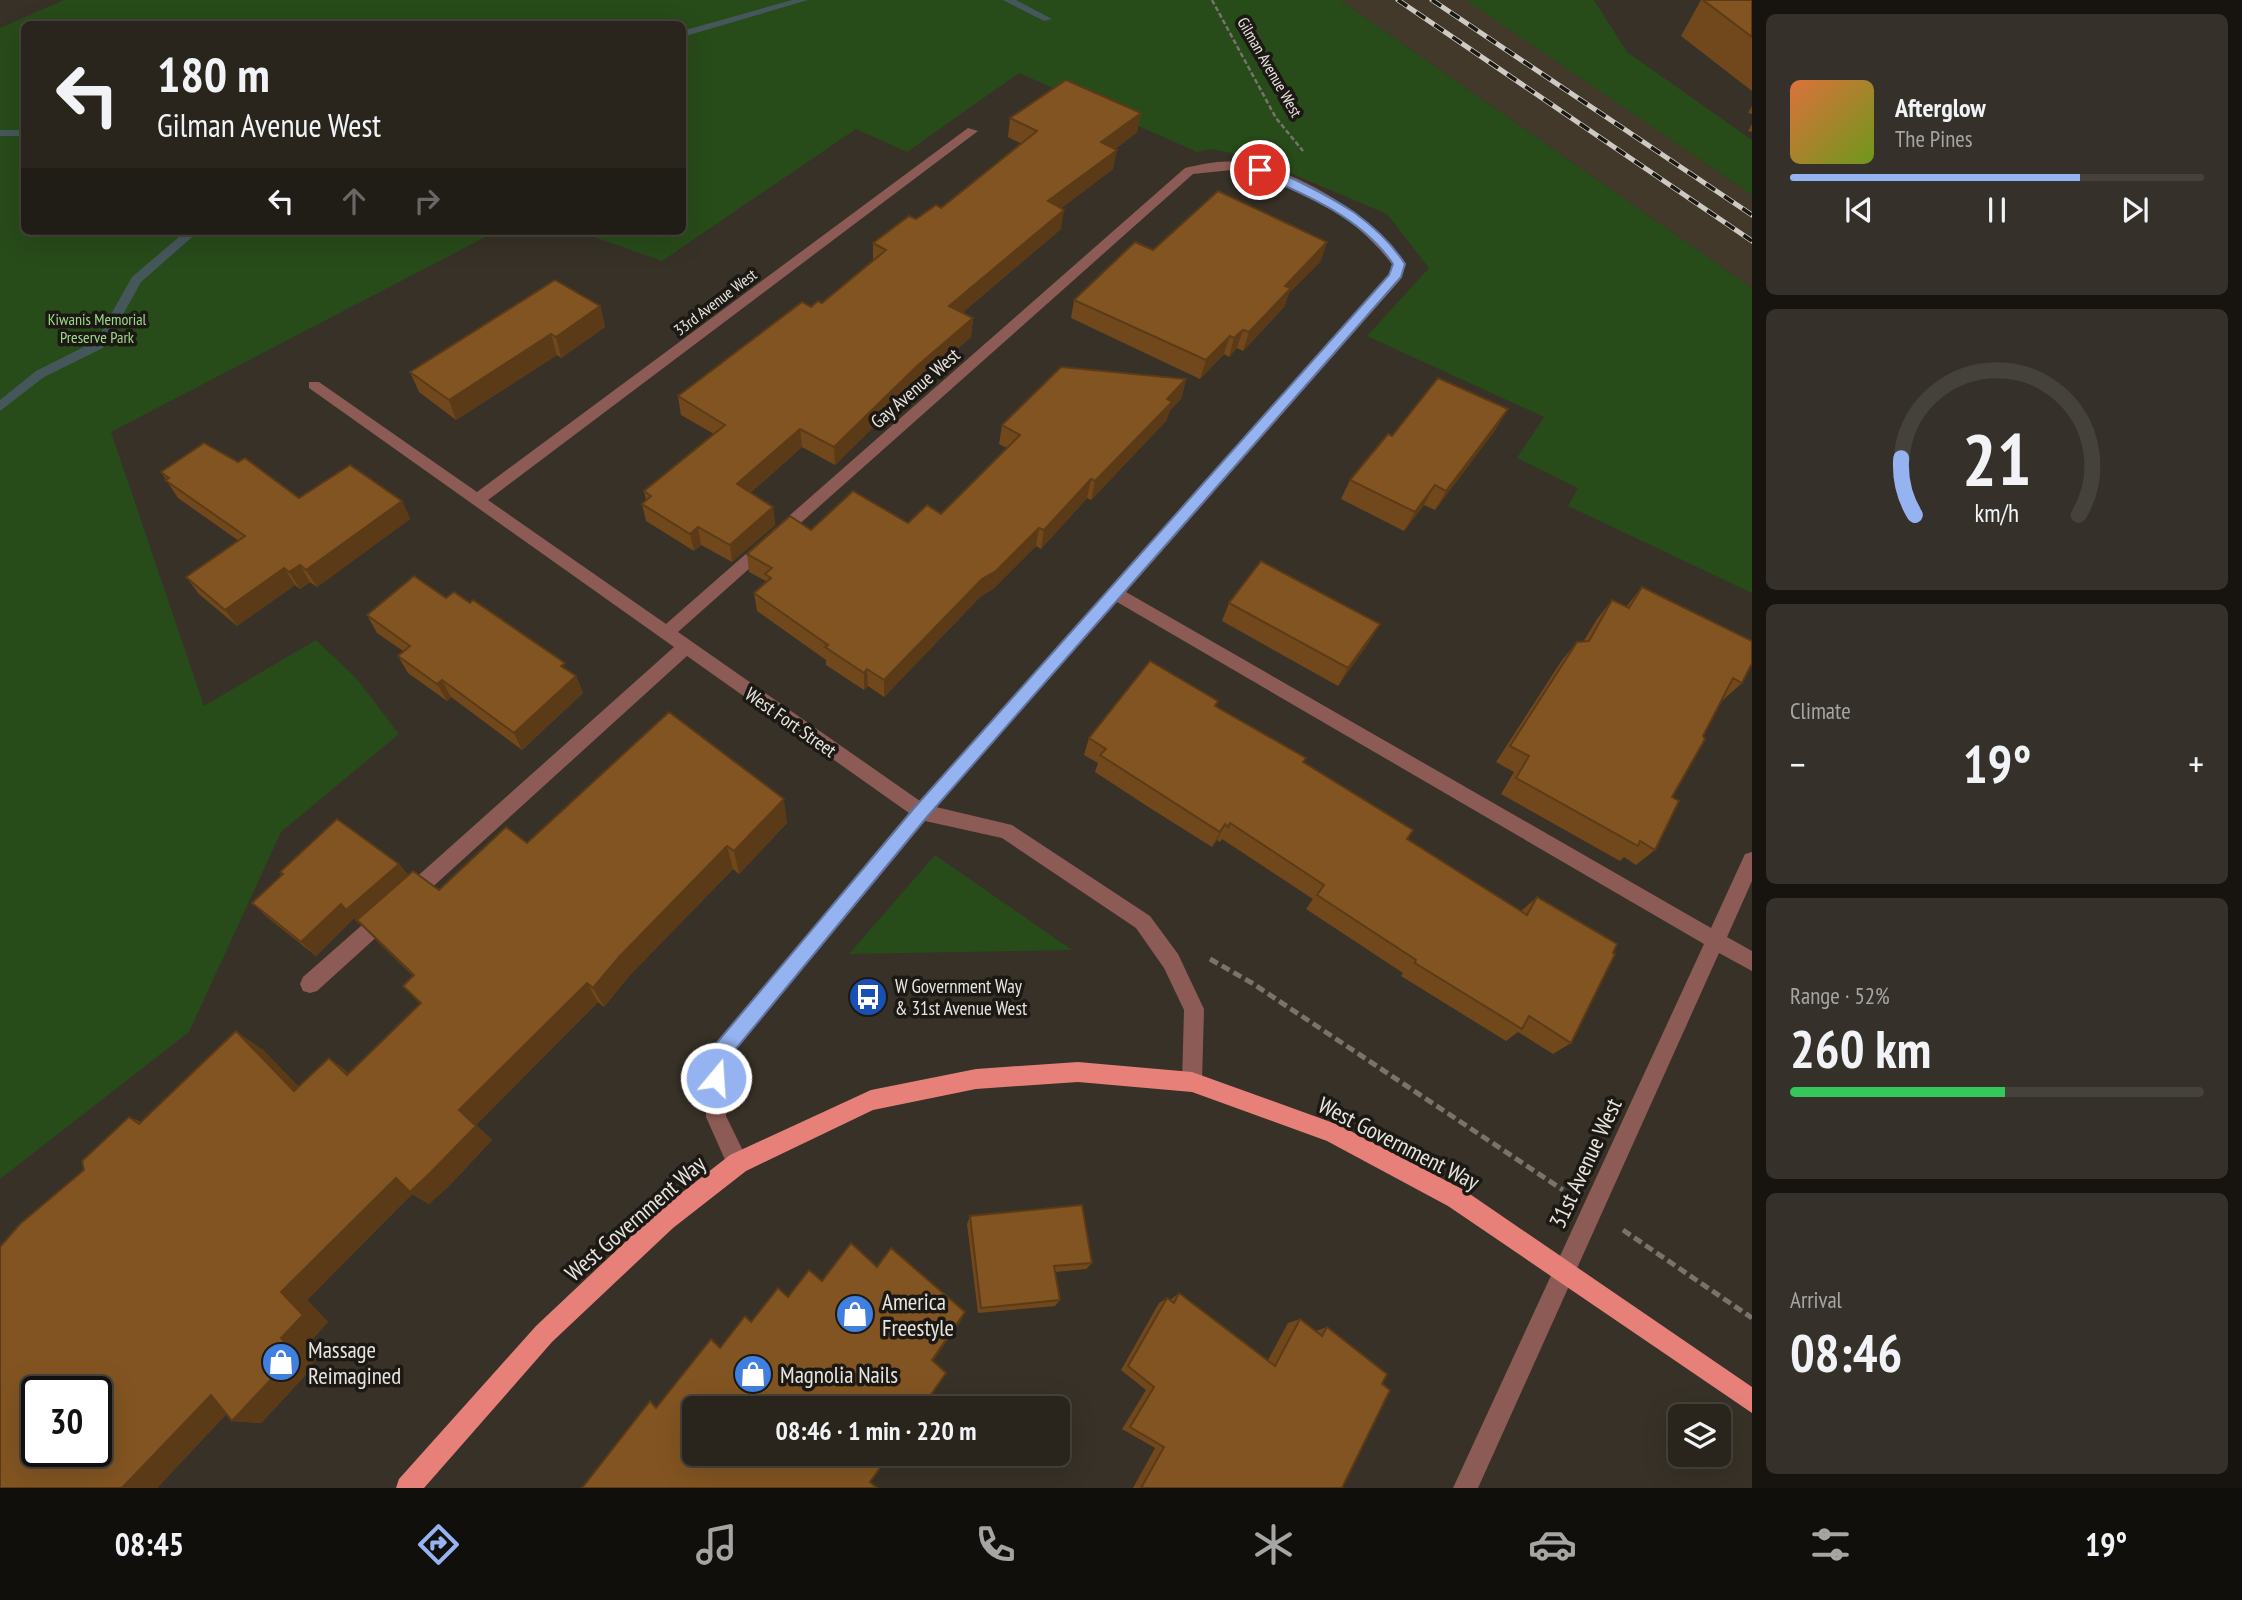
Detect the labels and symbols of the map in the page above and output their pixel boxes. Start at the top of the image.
street label: Gilman Avenue West [1233,13,1307,121]
pin [1230,140,1290,200]
street label: 33rd Avenue West [669,264,761,340]
park label: Kiwanis Memorial Preserve Park [48,309,147,347]
street label: Gay Avenue West [865,342,965,433]
street label: West Fort Street [741,682,842,763]
place label: W Government Way & 31st Avenue West [895,974,1028,1020]
bus stop icon: W Government Way & 31st Avenue West [847,976,889,1018]
position arrow [679,1041,753,1115]
street label: West Government Way [1314,1090,1485,1196]
street label: 31st Avenue West [1542,1093,1628,1233]
street label: West Government Way [559,1149,712,1287]
place label: America Freestyle [882,1287,954,1342]
shop icon: America Freestyle [834,1293,876,1335]
place label: Massage Reimagined [308,1335,401,1390]
shop icon: Massage Reimagined [260,1341,302,1383]
shop icon: Magnolia Nails [732,1353,774,1395]
place label: Magnolia Nails [780,1360,898,1389]
speed limit sign: 30 [21,1376,112,1467]

